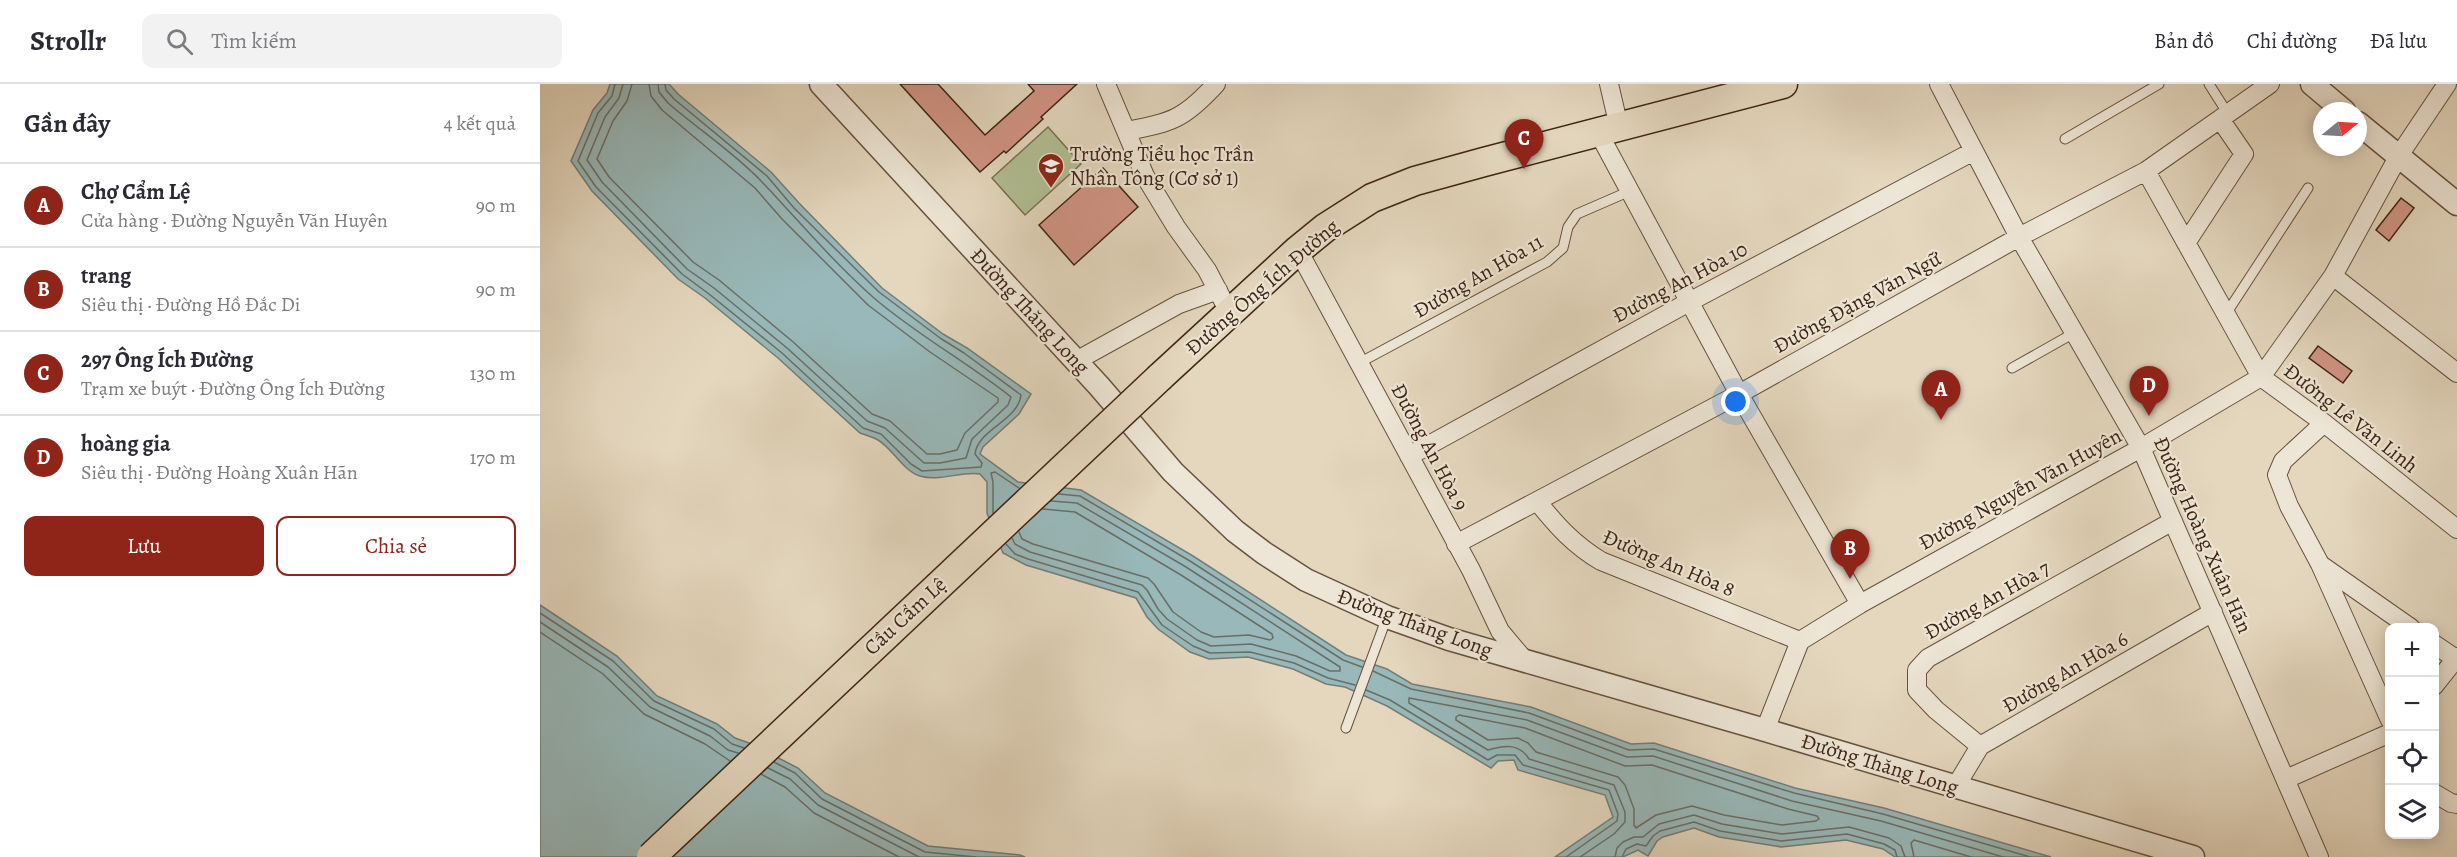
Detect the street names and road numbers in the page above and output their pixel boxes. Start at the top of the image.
street label: Đường Ông Ích Đường [1179,212,1345,362]
street label: Đường An Hòa 11 [1408,228,1548,324]
street label: Đường An Hòa 10 [1608,235,1752,329]
street label: Đường Thăng Long [964,242,1096,381]
street label: Đường Đặng Văn Ngữ [1768,244,1946,360]
street label: Đường Lê Văn Linh [2278,357,2424,479]
street label: Đường An Hòa 9 [1385,378,1475,516]
street label: Đường Nguyễn Văn Huyên [1914,421,2126,557]
street label: Đường Hoàng Xuân Hãn [2147,432,2259,638]
street label: Đường An Hòa 8 [1599,523,1739,603]
street label: Đường An Hòa 7 [1919,554,2055,646]
street label: Cầu Cẩm Lệ [858,571,952,661]
street label: Đường Thăng Long [1333,582,1497,664]
street label: Đường An Hòa 6 [1997,625,2133,719]
street label: Đường Thăng Long [1798,727,1963,801]

